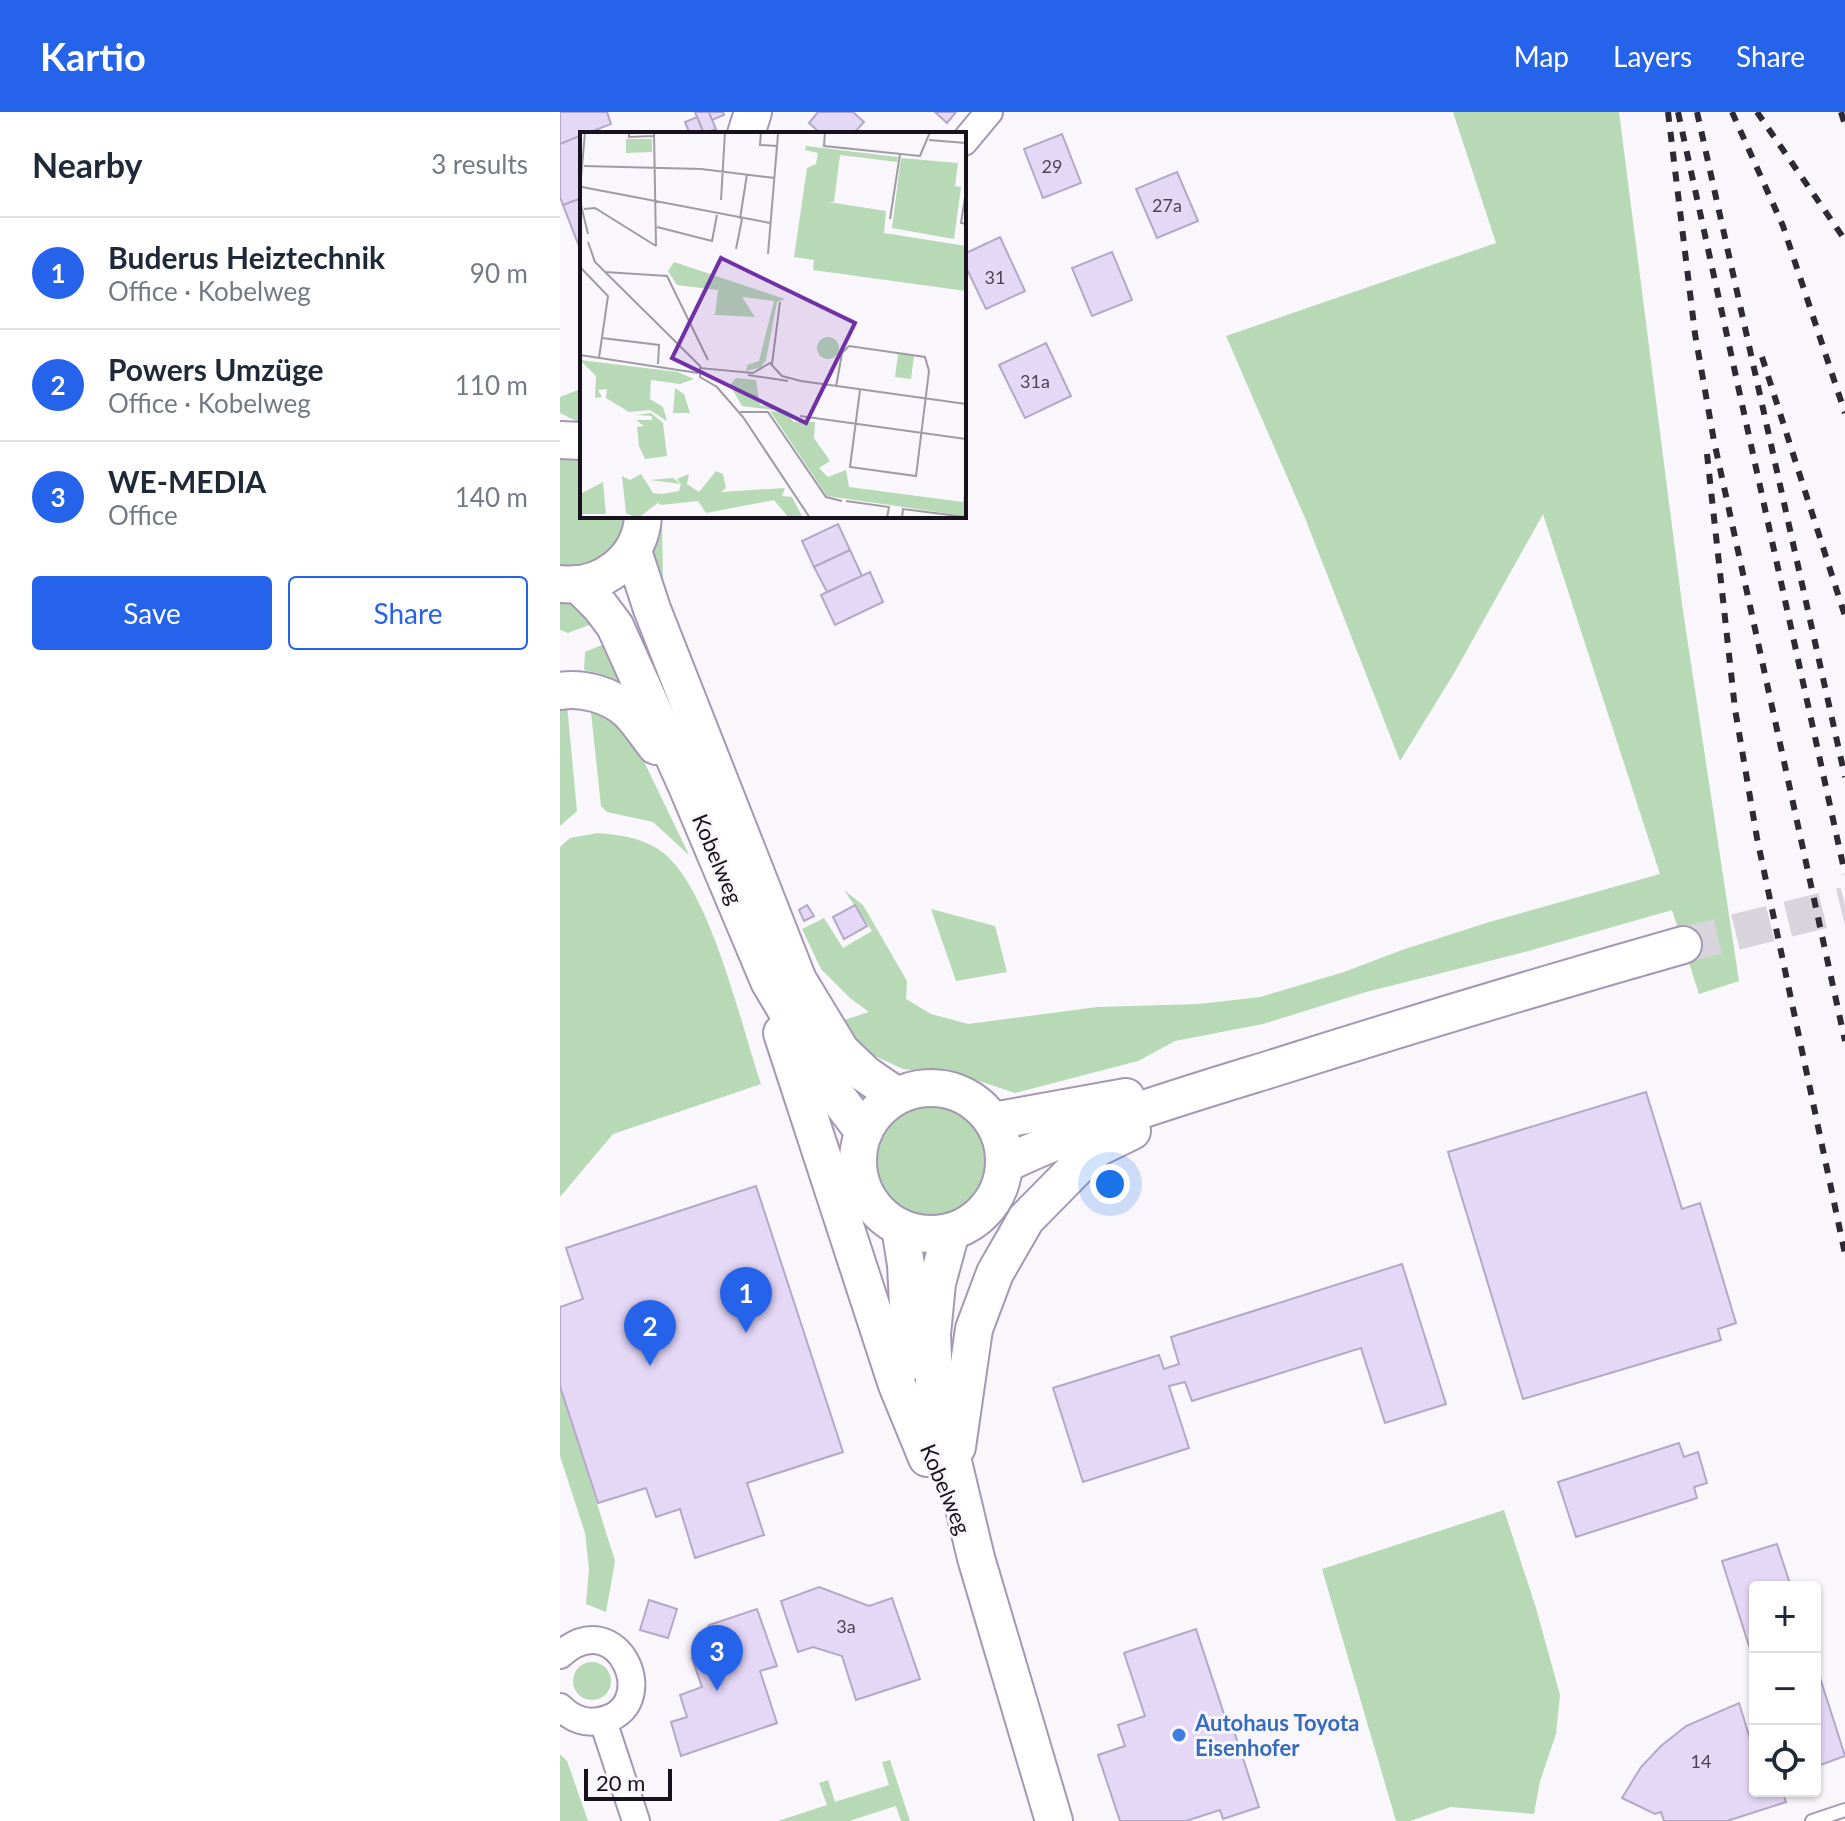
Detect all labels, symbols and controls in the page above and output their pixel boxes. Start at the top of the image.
text: Kartio [40,33,146,79]
text: Map [1514,39,1569,73]
text: Layers [1613,39,1692,73]
text: Share [1736,39,1805,73]
inset map [580,132,966,518]
text: Nearby [32,144,143,185]
text: 3 results [431,148,528,180]
house number: 29 [1042,155,1062,177]
house number: 27a [1152,194,1182,216]
text: Buderus Heiztechnik [108,239,385,275]
text: 1 [50,257,66,289]
text: 90 m [470,257,528,289]
house number: 31 [985,266,1005,288]
text: Office · Kobelweg [108,275,311,307]
text: Powers Umzüge [108,351,324,387]
text: 2 [50,369,66,401]
text: 110 m [455,369,528,401]
house number: 31a [1020,370,1050,392]
text: Office · Kobelweg [108,387,311,419]
text: WE-MEDIA [108,463,266,499]
text: 3 [50,481,66,513]
text: 140 m [455,481,528,513]
text: Office [108,499,178,531]
button: Save [32,576,272,650]
button: Share [288,576,528,650]
street label: Kobelweg [687,810,749,908]
your location [1090,1164,1130,1204]
pin: 1 [720,1267,772,1333]
pin: 2 [624,1300,676,1366]
street label: Kobelweg [915,1440,977,1538]
map controls [1749,1581,1821,1797]
button: + [1749,1581,1821,1653]
house number: 3a [836,1615,856,1637]
pin: 3 [691,1625,743,1691]
button: − [1749,1653,1821,1725]
place label: Autohaus Toyota Eisenhofer [1194,1709,1359,1761]
button: locate [1749,1725,1821,1797]
marker: Autohaus Toyota Eisenhofer [1170,1726,1188,1744]
house number: 14 [1691,1750,1711,1772]
scale bar [584,1765,672,1801]
text: 20 m [596,1769,645,1796]

